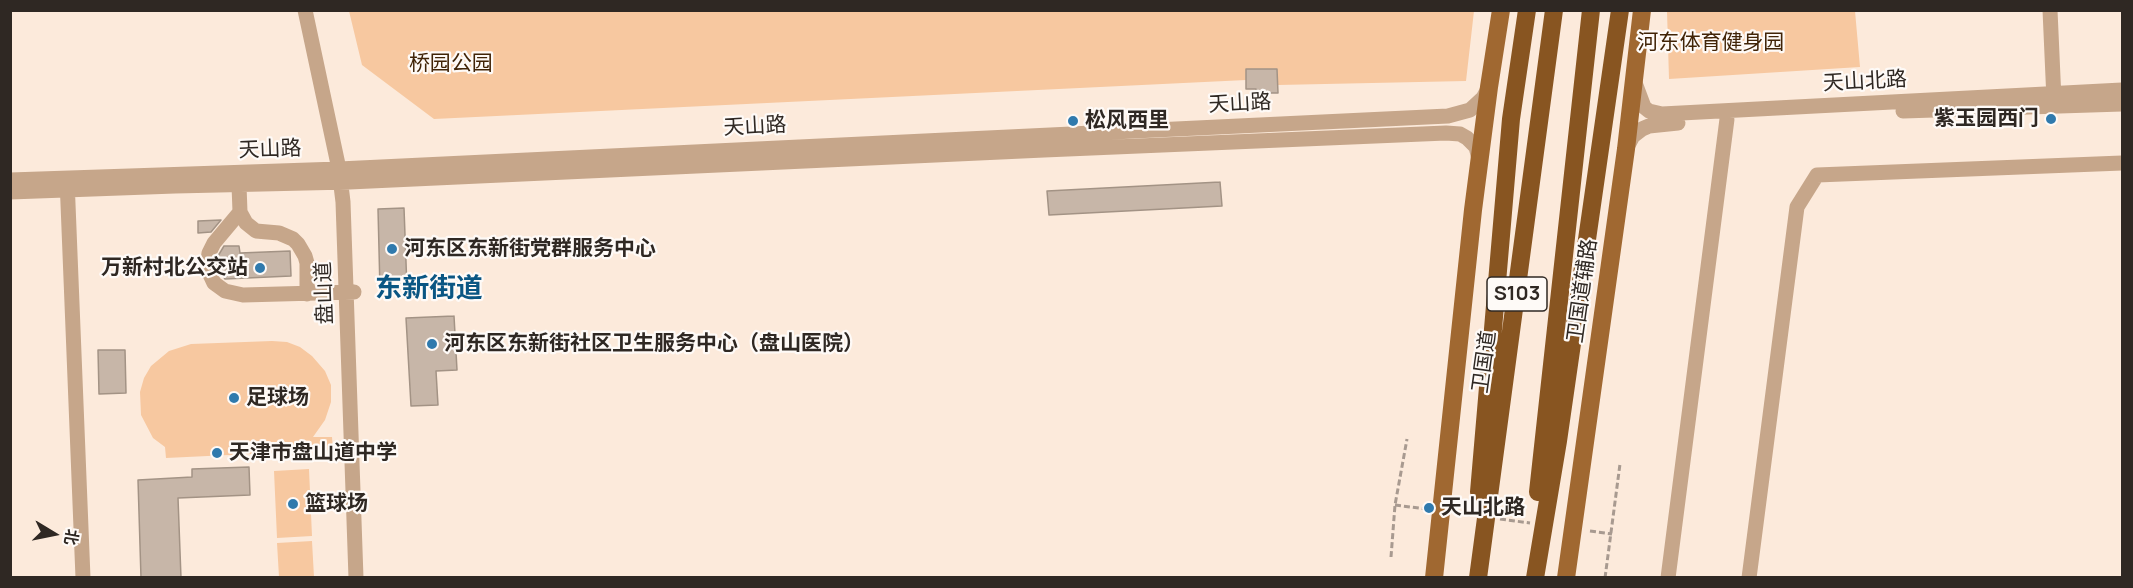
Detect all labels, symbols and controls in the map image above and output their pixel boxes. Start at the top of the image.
park label: 河东体育健身园 [1638,30,1784,56]
park label: 桥园公园 [409,51,493,77]
street label: 天山北路 [1822,67,1908,97]
street label: 天山路 [1208,90,1272,118]
place label: 紫玉园西门 [1934,106,2039,132]
place label: 松风西里 [1085,108,1169,134]
marker: 紫玉园西门 [2044,112,2058,126]
street label: 天山路 [723,113,787,141]
marker: 松风西里 [1066,114,1080,128]
street label: 天山路 [238,136,302,164]
place label: 河东区东新街党群服务中心 [404,236,656,262]
street label: 卫国道辅路 [1563,237,1603,345]
marker: 河东区东新街党群服务中心 [385,242,399,256]
place label: 万新村北公交站 [101,255,248,281]
marker: 万新村北公交站 [253,261,267,275]
street label: 盘山道 [311,261,339,325]
district label: 东新街道 [375,273,483,305]
road number: S103 [1487,277,1547,311]
street label: 卫国道 [1468,329,1502,395]
place label: 河东区东新街社区卫生服务中心（盘山医院） [444,331,864,357]
marker: 河东区东新街社区卫生服务中心（盘山医院） [425,337,439,351]
place label: 足球场 [246,385,309,411]
marker: 足球场 [227,391,241,405]
place label: 天津市盘山道中学 [229,440,397,466]
marker: 天津市盘山道中学 [210,446,224,460]
place label: 篮球场 [305,491,368,517]
place label: 天山北路 [1441,495,1525,521]
marker: 篮球场 [286,497,300,511]
marker: 天山北路 [1422,501,1436,515]
north arrow [24,504,84,564]
text: 北 [60,527,84,547]

